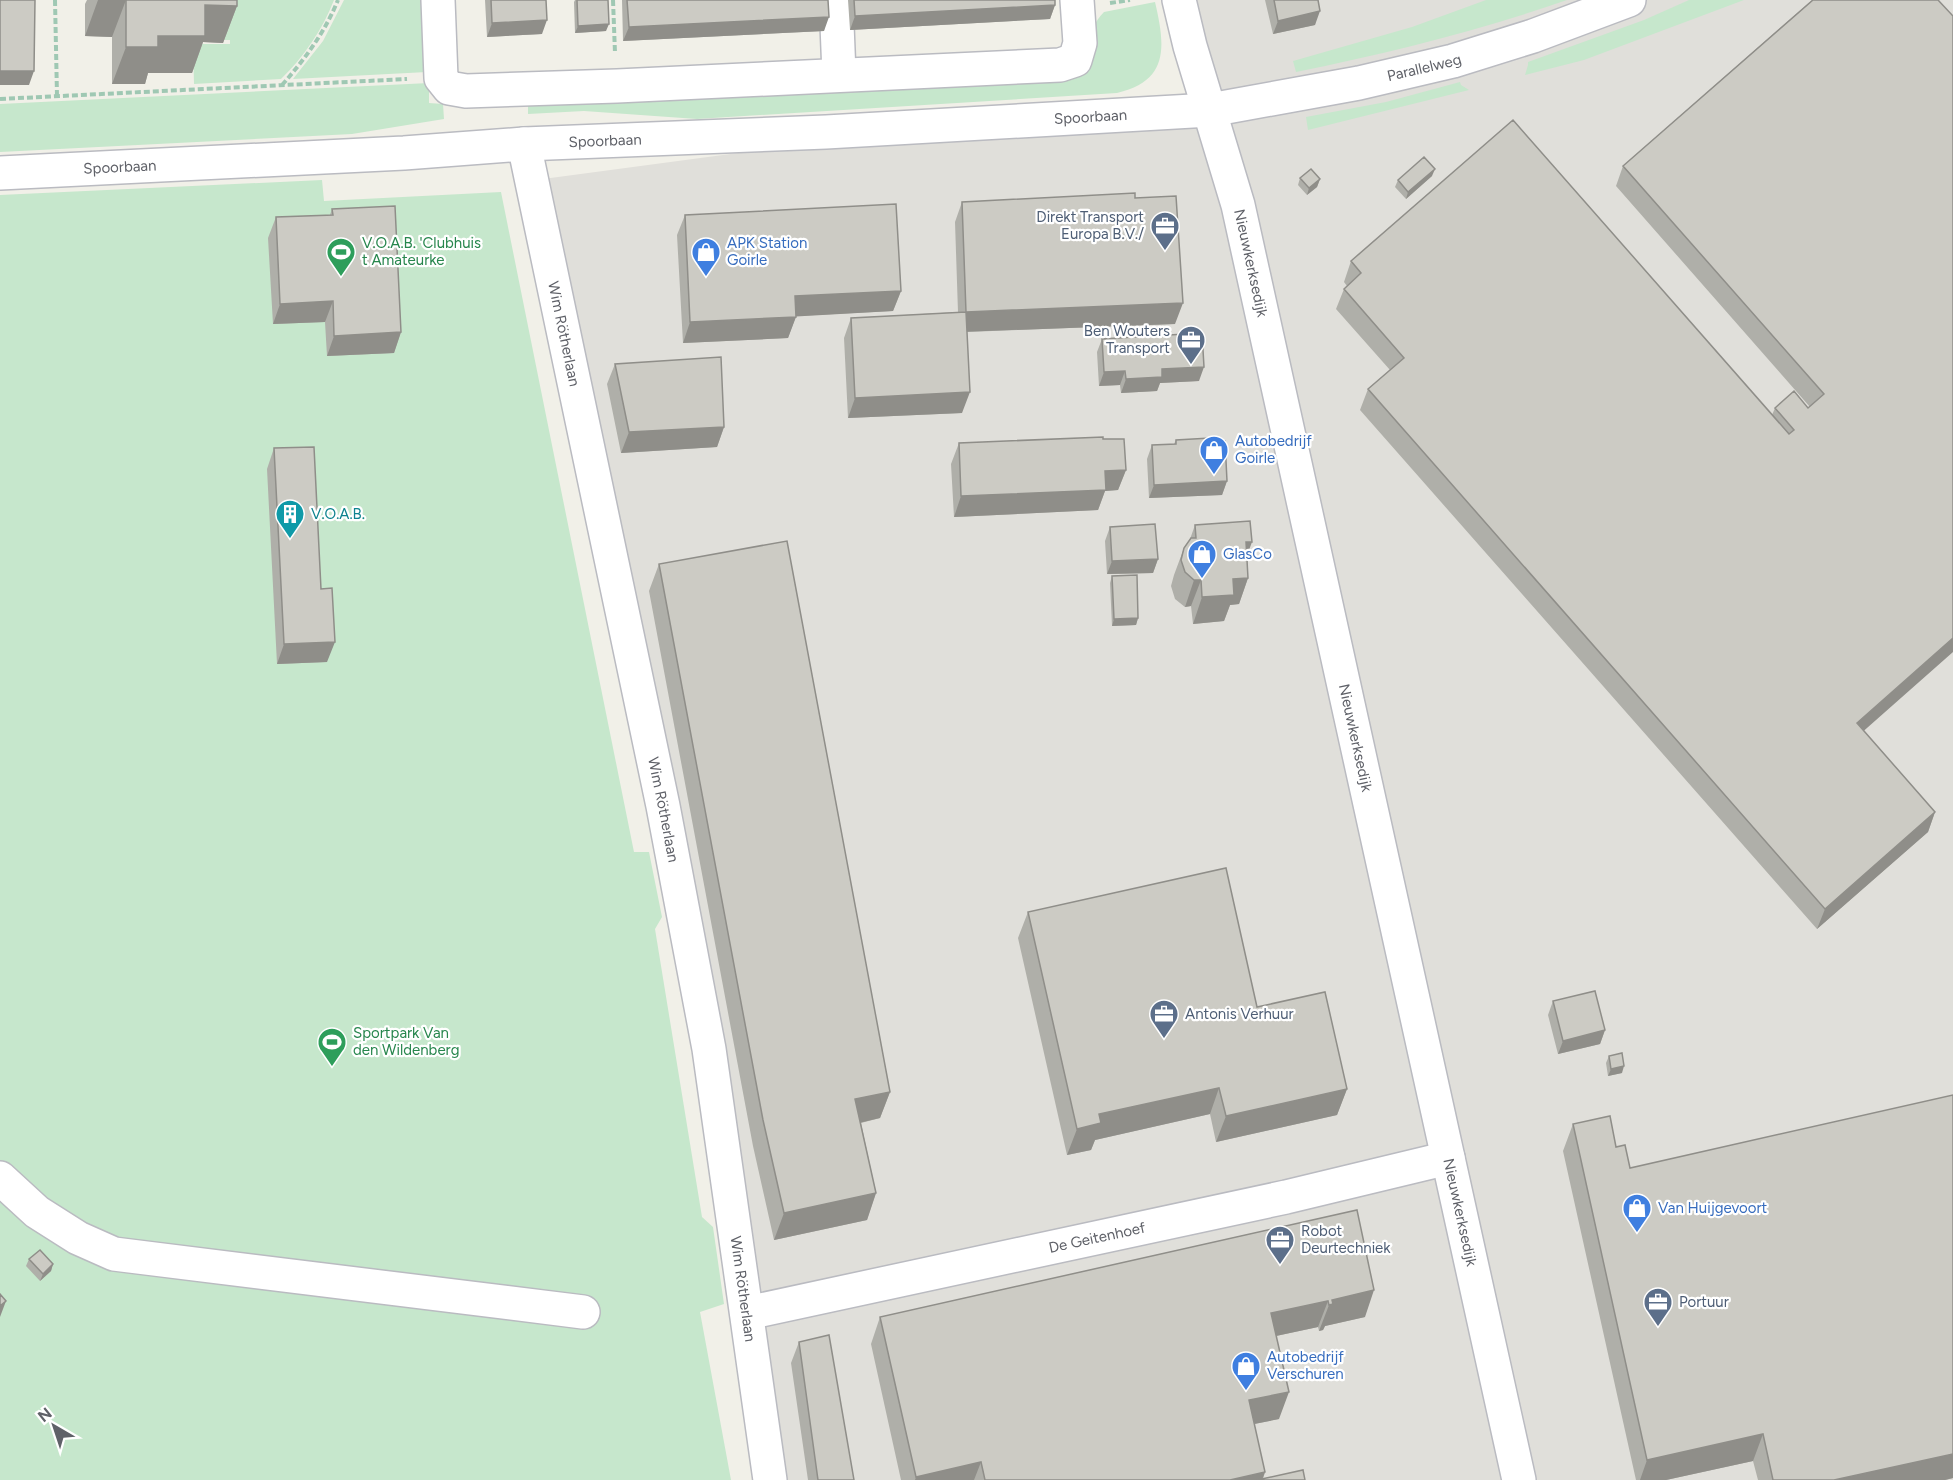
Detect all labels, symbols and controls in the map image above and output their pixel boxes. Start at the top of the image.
street label: Parallelweg [1385,50,1463,85]
street label: Spoorbaan [1054,106,1127,128]
street label: Spoorbaan [568,130,642,151]
street label: Spoorbaan [83,156,157,178]
place label: Direkt Transport Europa B.V./ [1036,208,1144,243]
street label: Nieuwkerksedijk [1230,208,1272,320]
office icon: Direkt Transport Europa B.V./ [1149,210,1181,252]
place label: V.O.A.B. 'Clubhuis t Amateurke [362,234,481,269]
place label: APK Station Goirle [727,234,807,269]
sports icon: V.O.A.B. 'Clubhuis t Amateurke [325,236,357,278]
shop icon: APK Station Goirle [690,236,722,278]
street label: Wim Rötherlaan [544,280,584,388]
place label: Ben Wouters Transport [1084,322,1170,357]
office icon: Ben Wouters Transport [1175,324,1207,366]
place label: Autobedrijf Goirle [1235,432,1312,467]
shop icon: Autobedrijf Goirle [1198,434,1230,476]
building icon: V.O.A.B. [274,498,306,540]
place label: V.O.A.B. [311,505,365,523]
shop icon: GlasCo [1186,538,1218,580]
place label: GlasCo [1223,545,1272,563]
street label: Nieuwkerksedijk [1335,682,1376,794]
street label: Wim Rötherlaan [644,755,682,864]
office icon: Antonis Verhuur [1148,998,1180,1040]
place label: Antonis Verhuur [1185,1005,1294,1023]
place label: Sportpark Van den Wildenberg [353,1024,459,1059]
sports icon: Sportpark Van den Wildenberg [316,1026,348,1068]
street label: Nieuwkerksedijk [1439,1157,1481,1269]
shop icon: Van Huijgevoort [1621,1192,1653,1234]
place label: Van Huijgevoort [1658,1199,1768,1217]
street label: De Geitenhoef [1047,1218,1147,1257]
place label: Robot Deurtechniek [1301,1222,1391,1257]
office icon: Robot Deurtechniek [1264,1224,1296,1266]
street label: Wim Rötherlaan [727,1235,759,1343]
office icon: Portuur [1642,1286,1674,1328]
place label: Portuur [1679,1293,1729,1311]
place label: Autobedrijf Verschuren [1267,1348,1344,1383]
shop icon: Autobedrijf Verschuren [1230,1350,1262,1392]
north arrow [24,1396,84,1456]
text: N [34,1403,56,1426]

